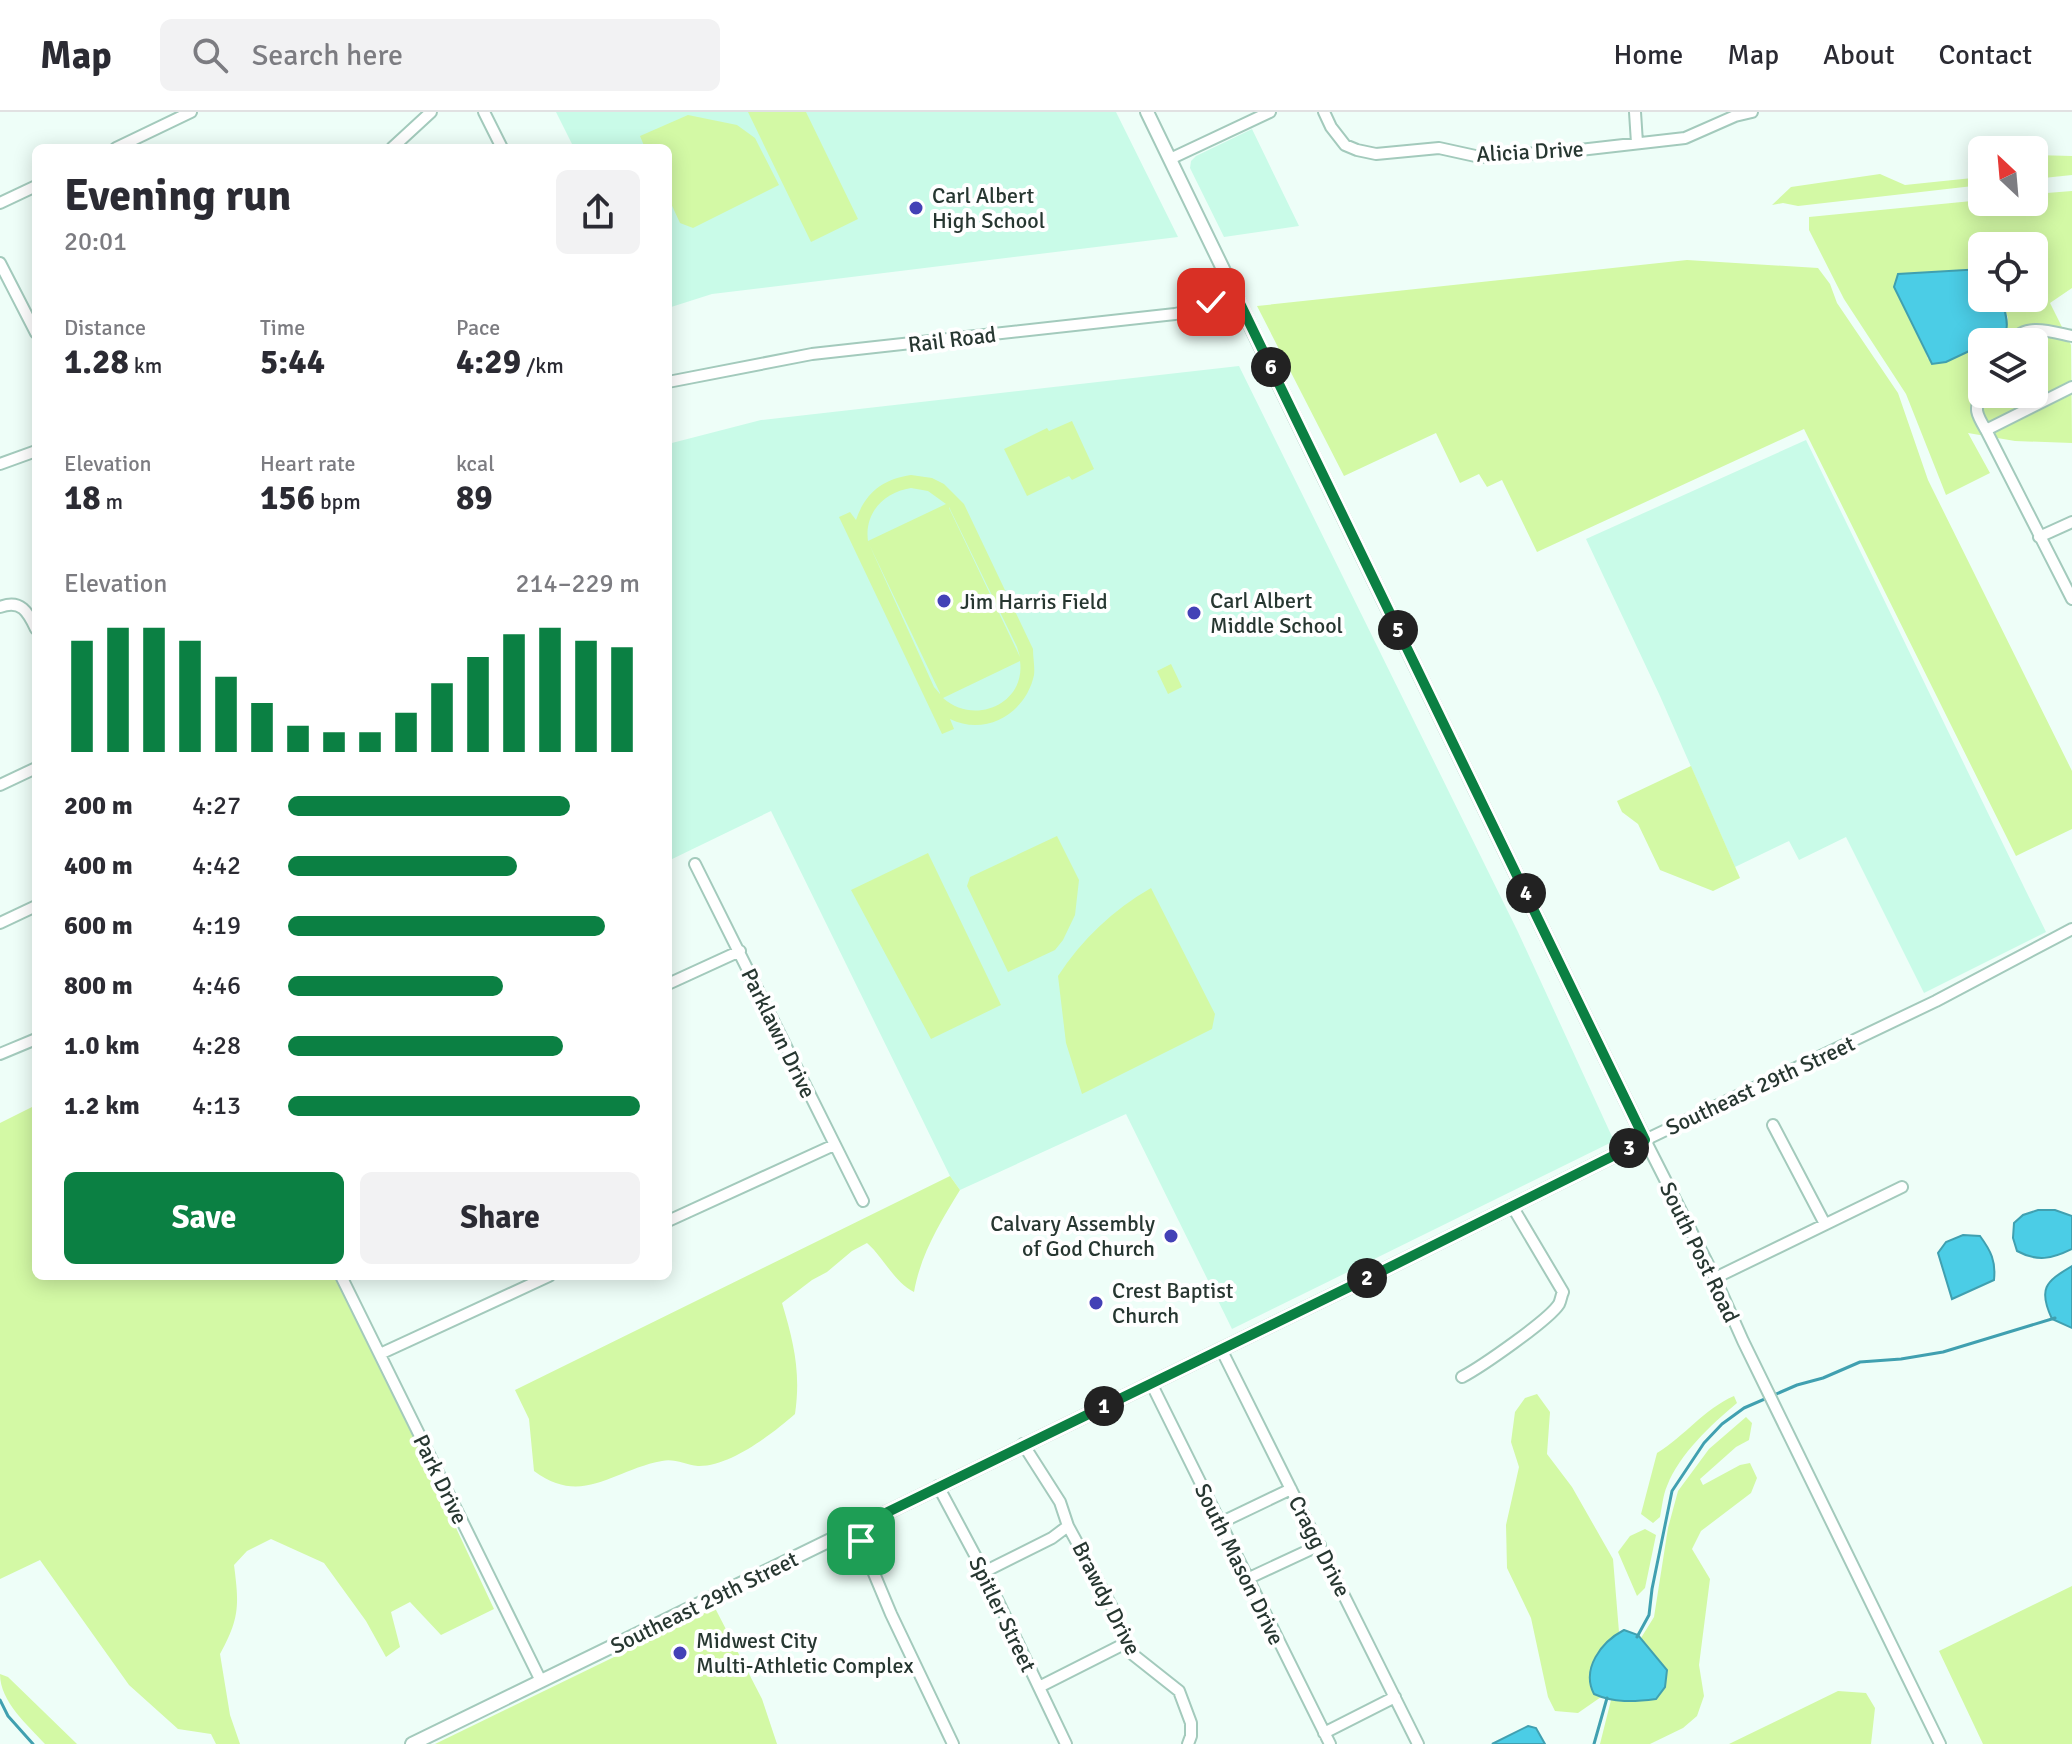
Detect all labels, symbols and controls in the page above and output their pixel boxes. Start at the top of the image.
search box [160,19,720,91]
text: Map [40,32,112,79]
icon: search [188,33,232,77]
text: Search here [252,37,403,74]
text: Home [1614,38,1683,72]
text: Map [1727,38,1779,72]
text: About [1823,38,1895,72]
text: Contact [1939,38,2032,72]
street label: Alicia Drive [1476,135,1584,168]
north arrow [1968,136,2048,216]
map controls [1968,136,2048,408]
text: Evening run [64,169,291,223]
button: share [556,170,640,254]
place label: Carl Albert High School [932,182,1045,234]
marker: Carl Albert High School [907,199,925,217]
text: 20:01 [64,226,127,258]
button: locate [1968,232,2048,312]
pin [1177,268,1245,336]
icon: check [1189,280,1233,324]
text: Distance [64,314,146,341]
text: Time [260,314,305,341]
text: Pace [456,314,500,341]
street label: Rail Road [906,321,998,358]
button: layers [1968,328,2048,408]
text: 1.28 [64,341,129,383]
text: 5:44 [260,341,325,383]
text: 4:29 [456,341,521,383]
pin: 6 [1251,347,1291,387]
text: km [129,352,162,379]
text: /km [521,352,564,379]
text: 6 [1265,353,1277,380]
text: Elevation [64,450,152,477]
text: Heart rate [260,450,355,477]
text: kcal [456,450,495,477]
text: 18 [64,477,101,519]
text: 156 [260,477,315,519]
text: 89 [456,477,493,519]
text: m [101,488,123,515]
text: bpm [315,488,361,515]
text: Elevation [64,568,168,600]
text: 214–229 m [516,568,640,600]
place label: Carl Albert Middle School [1210,587,1343,639]
place label: Jim Harris Field [960,588,1108,615]
marker: Jim Harris Field [935,592,953,610]
marker: Carl Albert Middle School [1185,604,1203,622]
pin: 5 [1378,610,1418,650]
text: 5 [1392,616,1404,643]
text: 200 m [64,790,133,822]
text: 4:27 [192,790,241,822]
text: 400 m [64,850,133,882]
text: 4:42 [192,850,241,882]
pin: 4 [1506,873,1546,913]
text: 4 [1520,879,1532,906]
text: 600 m [64,910,133,942]
text: 4:19 [192,910,241,942]
street label: Parklawn Drive [735,964,822,1103]
text: 800 m [64,970,133,1002]
text: 4:46 [192,970,241,1002]
text: 1.0 km [64,1030,140,1062]
text: 4:28 [192,1030,241,1062]
street label: Southeast 29th Street [1661,1030,1859,1141]
text: 1.2 km [64,1090,140,1122]
text: 4:13 [192,1090,241,1122]
pin: 3 [1609,1128,1649,1168]
text: 3 [1623,1134,1635,1161]
button: Save [64,1172,344,1264]
button: Share [360,1172,640,1264]
street label: South Post Road [1654,1178,1745,1327]
place label: Calvary Assembly of God Church [990,1210,1156,1262]
marker: Calvary Assembly of God Church [1162,1227,1180,1245]
pin: 2 [1347,1258,1387,1298]
text: 2 [1361,1264,1373,1291]
place label: Crest Baptist Church [1112,1277,1234,1329]
marker: Crest Baptist Church [1087,1294,1105,1312]
pin: 1 [1084,1386,1124,1426]
text: 1 [1098,1392,1110,1419]
street label: Park Drive [407,1430,474,1528]
street label: South Mason Drive [1189,1479,1290,1649]
street label: Cragg Drive [1283,1491,1356,1601]
pin [827,1507,895,1575]
icon: arrive [839,1519,883,1563]
street label: Brawdy Drive [1066,1537,1147,1659]
street label: Southeast 29th Street [606,1545,803,1660]
street label: Spitler Street [963,1552,1042,1677]
place label: Midwest City Multi-Athletic Complex [696,1627,914,1679]
marker: Midwest City Multi-Athletic Complex [671,1644,689,1662]

